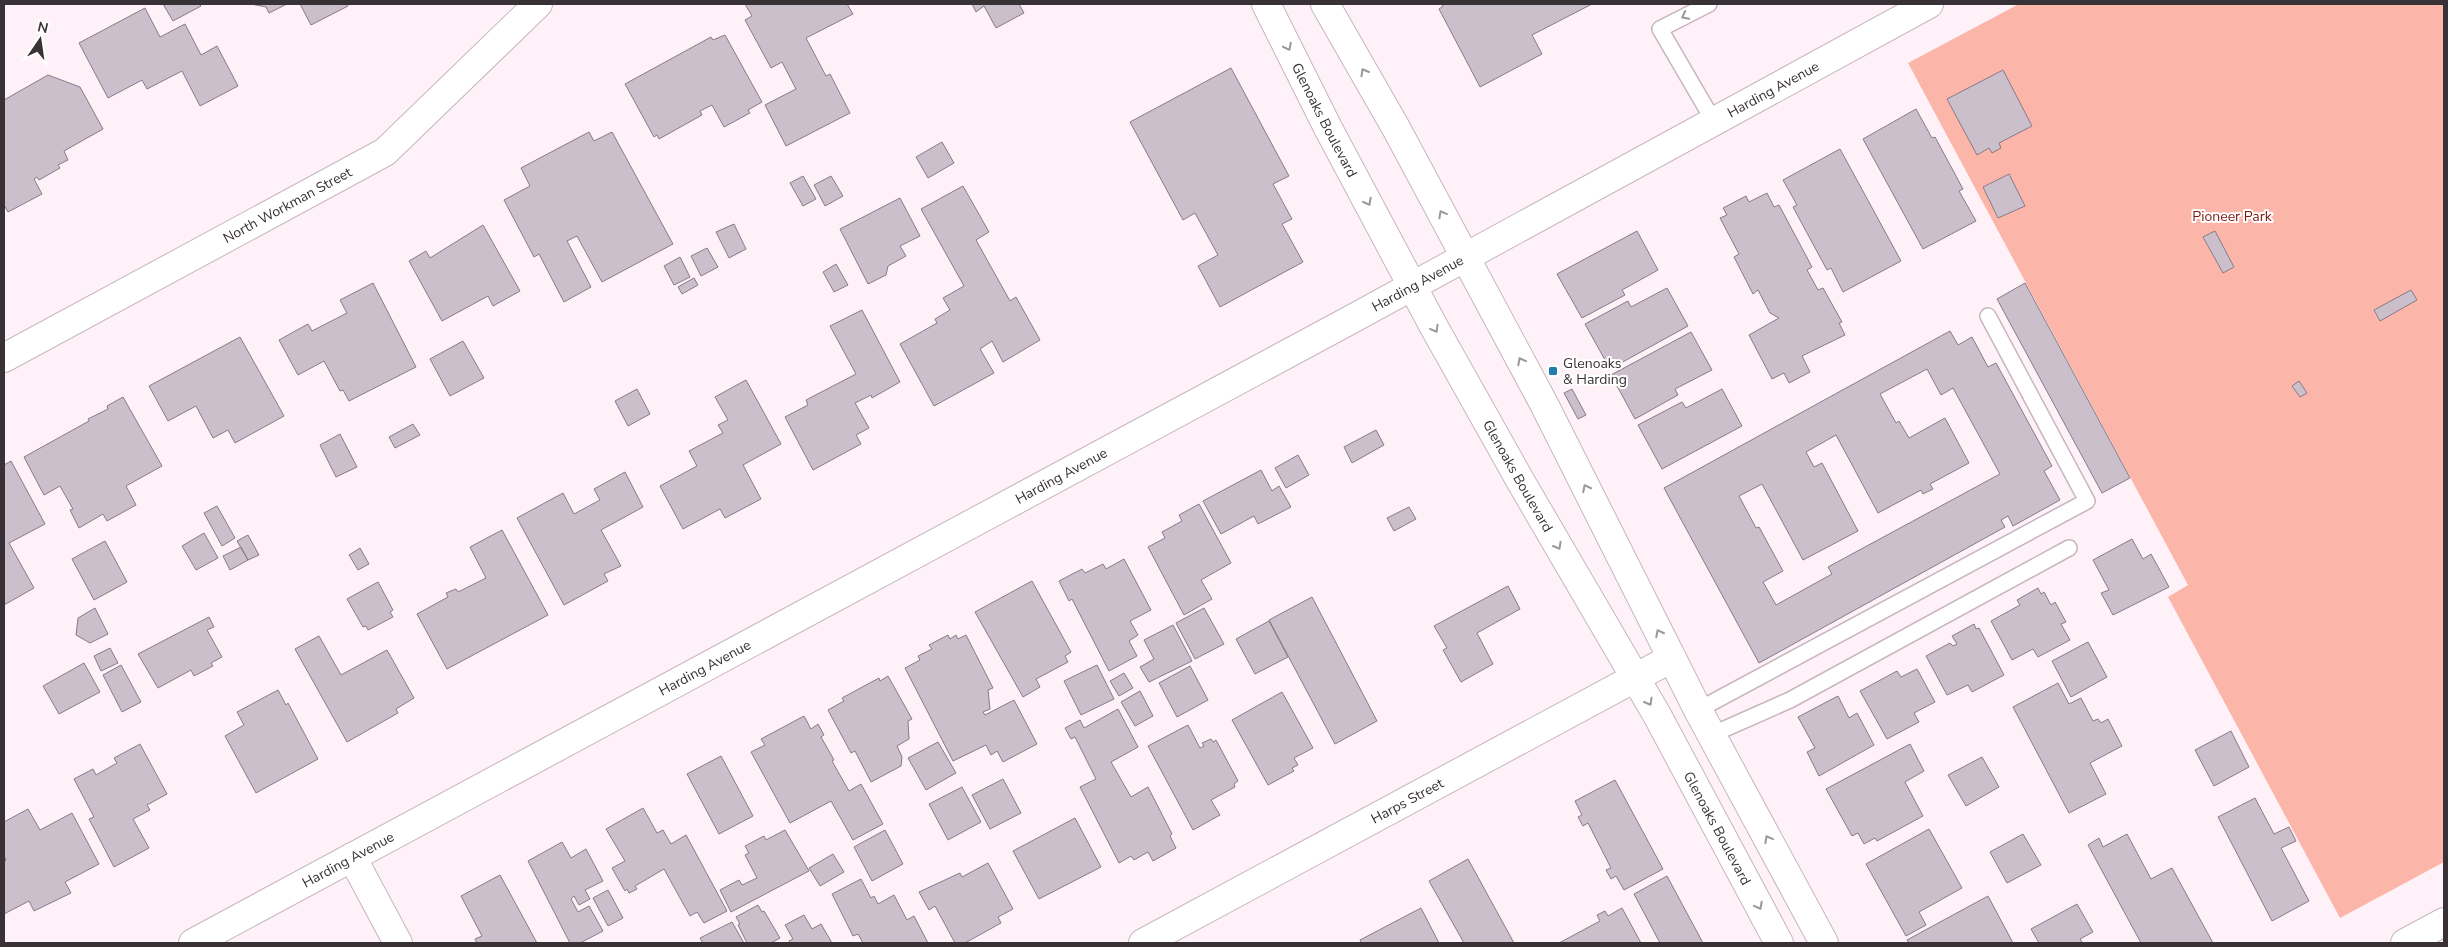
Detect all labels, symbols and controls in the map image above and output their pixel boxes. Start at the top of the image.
one-way arrow [1681,10,1690,20]
north arrow [15,15,65,65]
text: N [36,17,50,38]
one-way arrow [1282,42,1292,51]
street label: Harding Avenue [1724,56,1822,122]
street label: Glenoaks Boulevard [1287,60,1362,181]
one-way arrow [1360,68,1370,77]
street label: North Workman Street [220,162,355,247]
one-way arrow [1362,197,1372,206]
park label: Pioneer Park [2192,207,2273,226]
one-way arrow [1439,210,1449,219]
street label: Harding Avenue [1368,250,1467,316]
one-way arrow [1429,323,1439,332]
place label: Glenoaks & Harding [1563,354,1627,389]
one-way arrow [1517,357,1527,366]
marker: Glenoaks & Harding [1547,365,1559,377]
street label: Glenoaks Boulevard [1478,416,1558,535]
street label: Harding Avenue [1012,443,1111,508]
one-way arrow [1582,484,1592,493]
one-way arrow [1552,541,1562,550]
one-way arrow [1655,629,1665,638]
street label: Harding Avenue [655,635,754,700]
one-way arrow [1642,696,1652,705]
street label: Glenoaks Boulevard [1679,768,1756,888]
street label: Harps Street [1367,773,1447,828]
street label: Harding Avenue [299,827,397,892]
one-way arrow [1764,835,1774,844]
one-way arrow [1753,901,1763,910]

